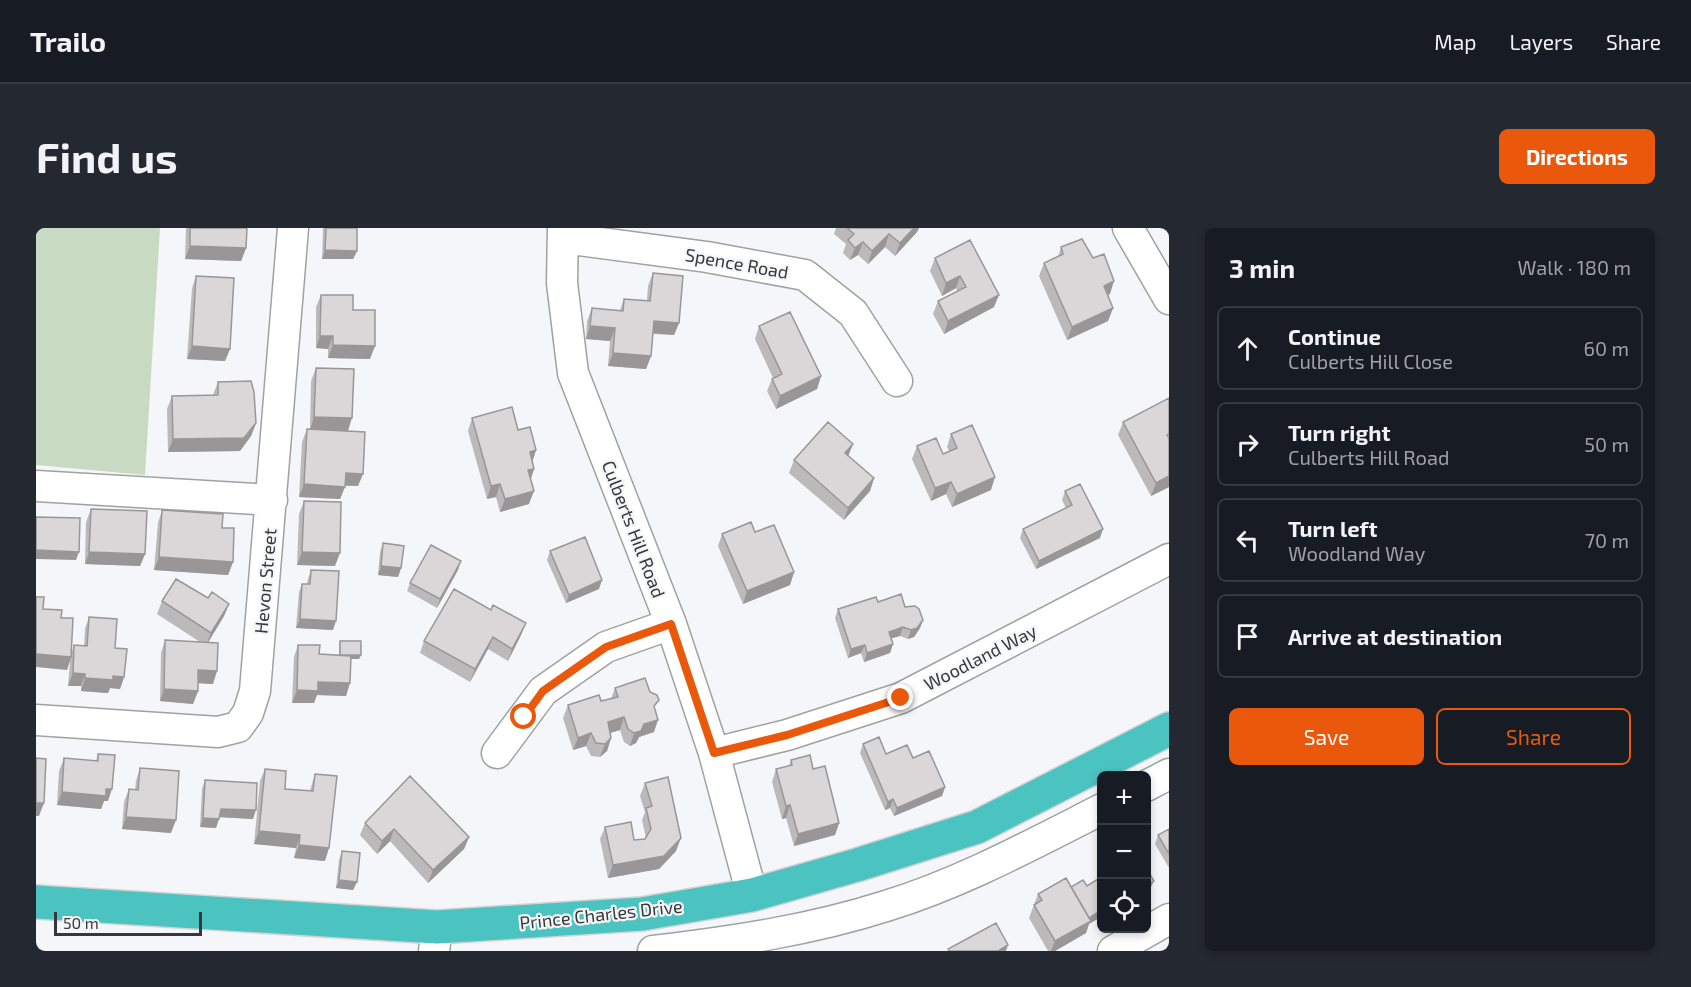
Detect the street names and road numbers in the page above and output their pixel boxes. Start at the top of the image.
street label: Spence Road [684,243,790,283]
street label: Culberts Hill Road [598,457,670,601]
street label: Hevon Street [249,527,281,635]
street label: Woodland Way [920,619,1040,695]
street label: Prince Charles Drive [518,894,684,934]

